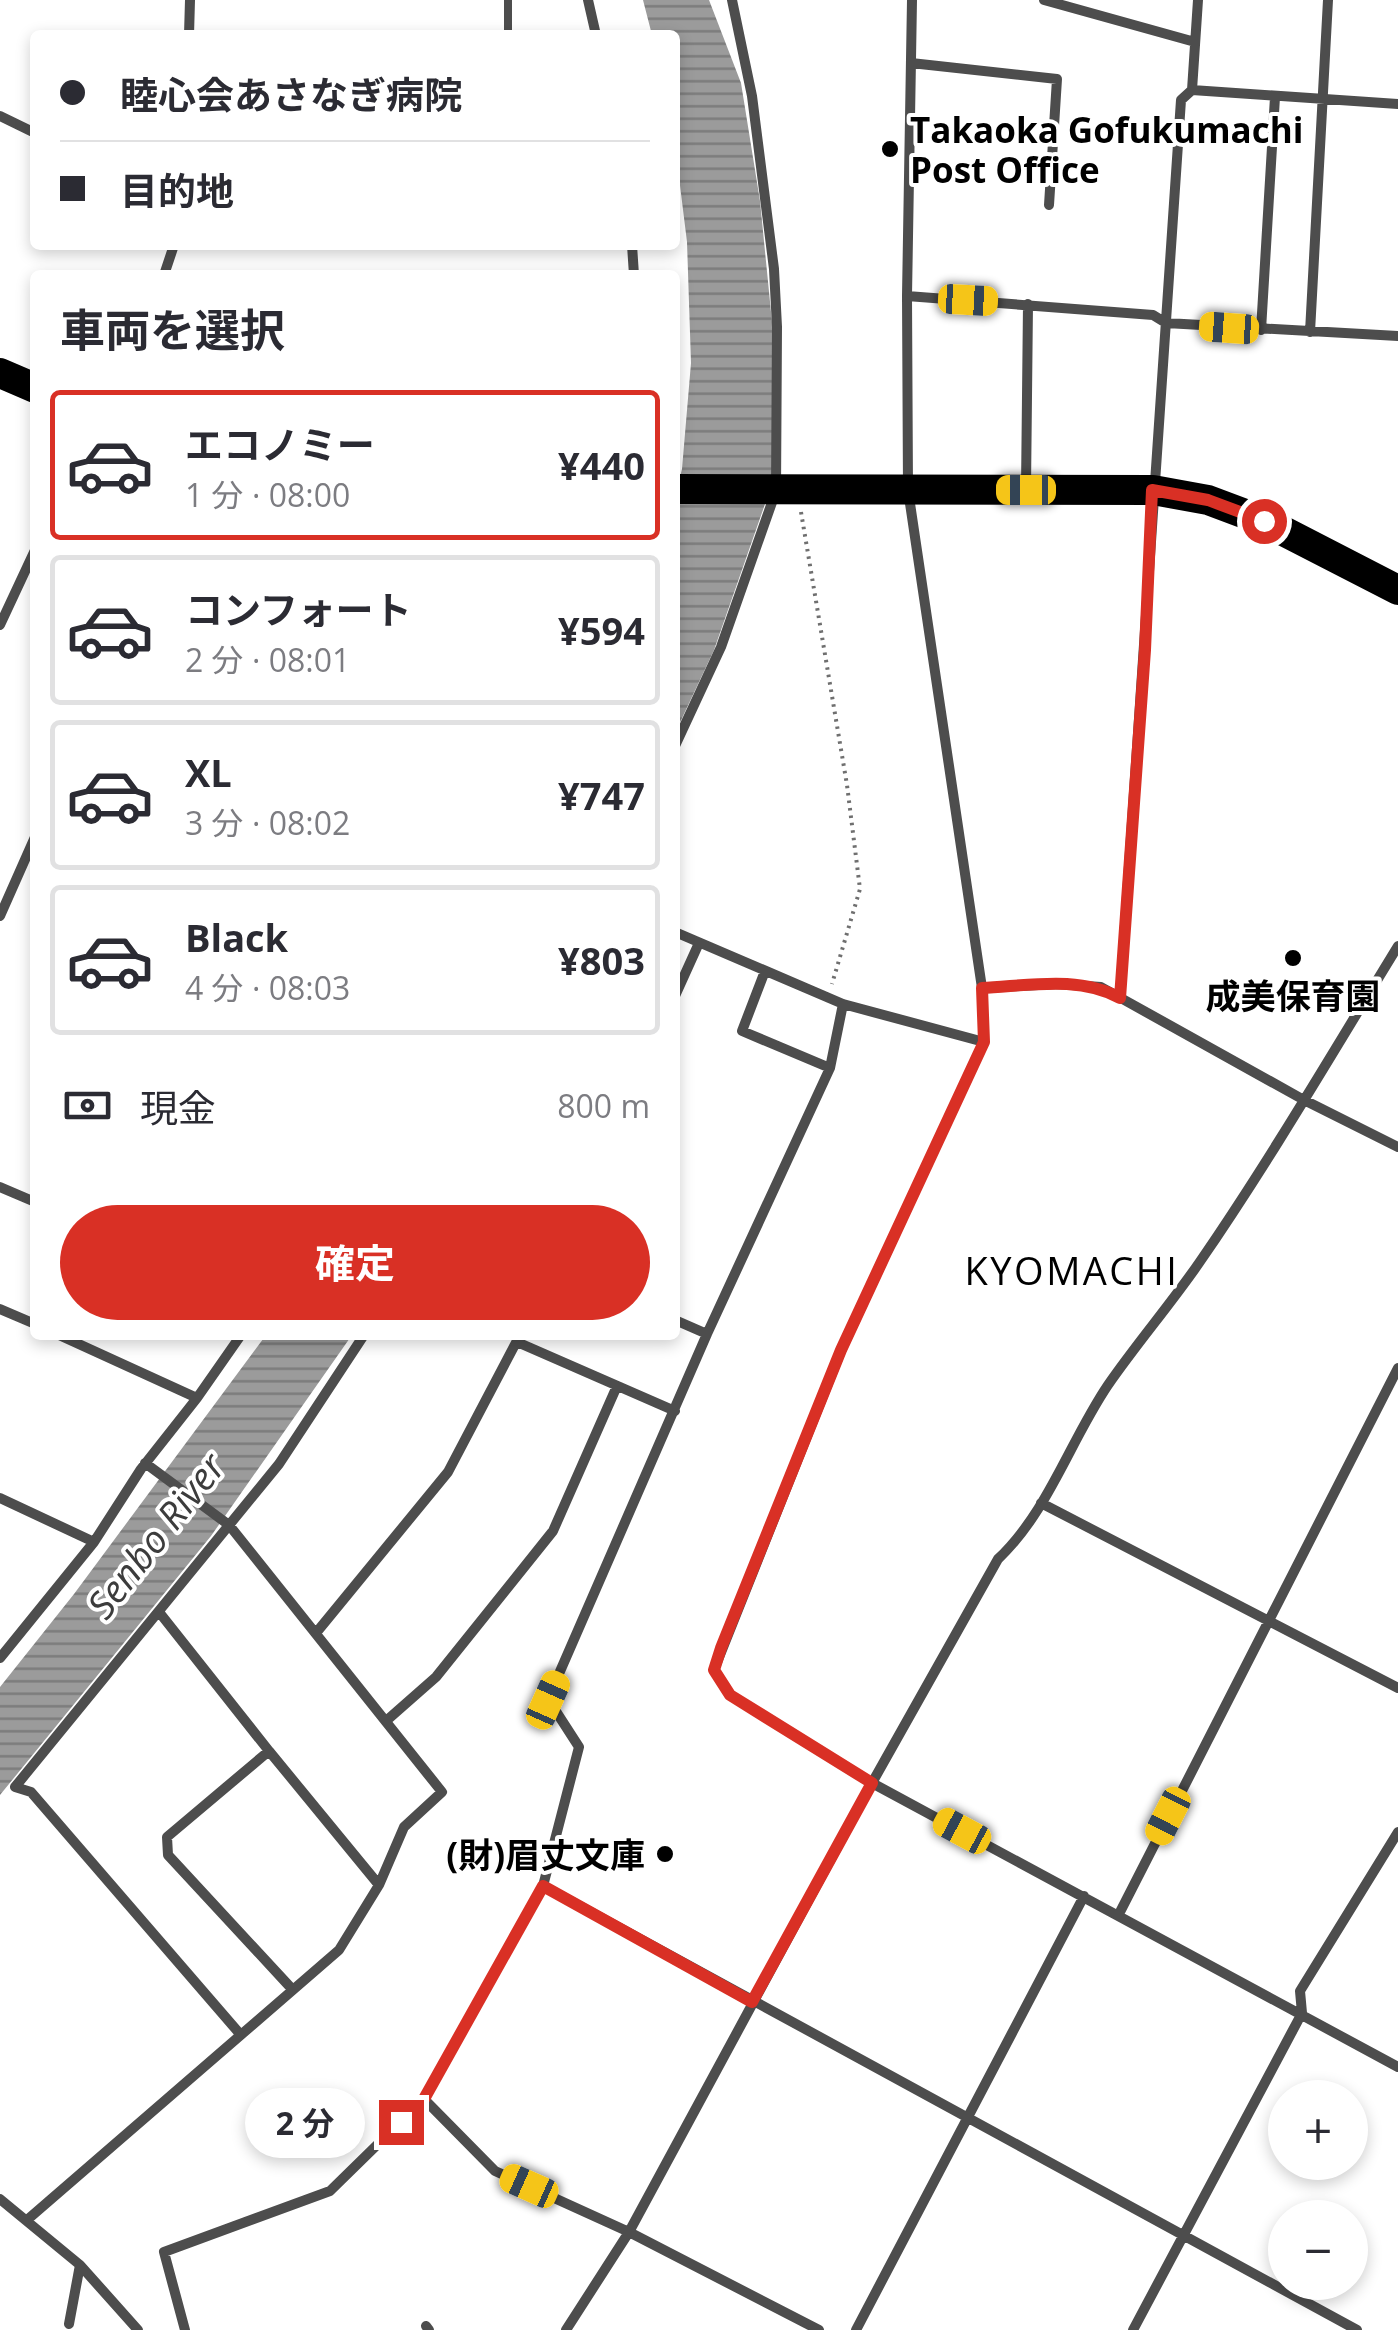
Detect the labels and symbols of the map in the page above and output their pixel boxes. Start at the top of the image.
place label: Takaoka Gofukumachi Post Office [910,106,1303,193]
marker: Takaoka Gofukumachi Post Office [879,138,901,160]
car [937,283,999,317]
car [1198,311,1260,345]
car [996,475,1056,505]
route start [1242,499,1287,544]
marker: 成美保育園 [1282,947,1304,969]
place label: 成美保育園 [1205,972,1381,1019]
district label: KYOMACHI [965,1244,1179,1296]
water label: Senbo River [74,1440,237,1628]
car [522,1666,574,1734]
car [1141,1782,1195,1850]
car [928,1804,996,1858]
place label: (財)眉丈文庫 [446,1831,645,1878]
marker: (財)眉丈文庫 [654,1843,676,1865]
callout: 2 分 [246,2087,366,2157]
route end [379,2100,424,2145]
car [495,2160,563,2212]

